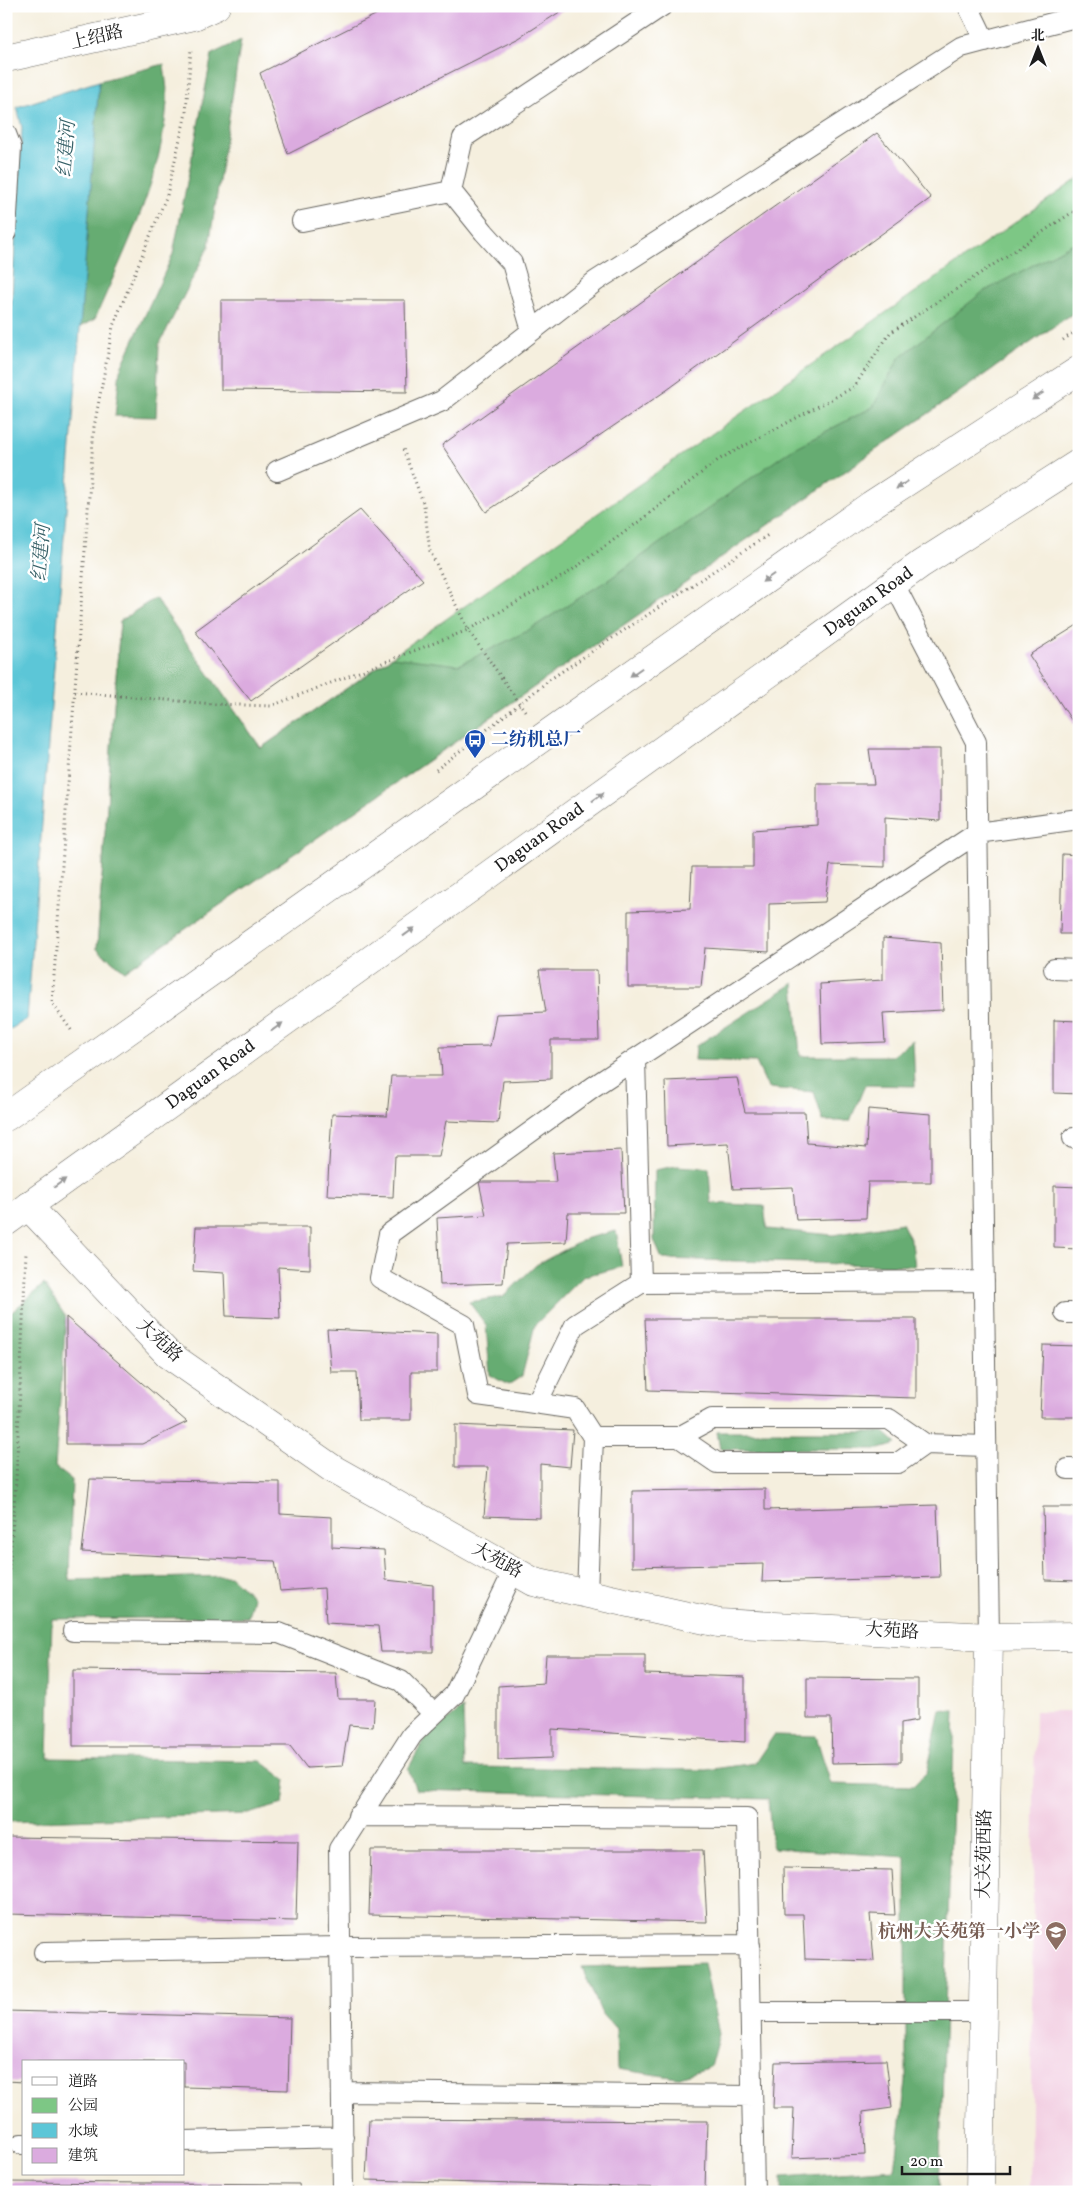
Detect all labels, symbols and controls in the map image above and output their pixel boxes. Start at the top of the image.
street label: 上绍路 [68,20,126,56]
north arrow [1012,22,1062,72]
text: 北 [1031,27,1045,46]
water label: 红建河 [52,117,82,178]
one-way arrow [1031,391,1045,401]
one-way arrow [895,480,908,490]
water label: 红建河 [27,521,57,582]
street label: Daguan Road [819,561,919,643]
one-way arrow [762,573,775,583]
one-way arrow [629,667,643,677]
bus stop icon: 二纺机总厂 [463,728,487,759]
place label: 二纺机总厂 [491,728,581,753]
one-way arrow [591,792,605,802]
street label: Daguan Road [490,797,590,879]
one-way arrow [402,927,416,937]
one-way arrow [270,1022,284,1032]
street label: Daguan Road [161,1034,261,1116]
one-way arrow [53,1178,67,1188]
street label: 大苑路 [131,1313,187,1369]
street label: 大苑路 [467,1537,527,1585]
street label: 大苑路 [864,1618,920,1646]
street label: 大关苑西路 [972,1809,998,1899]
place label: 杭州大关苑第一小学 [878,1920,1040,1945]
school or university icon: 杭州大关苑第一小学 [1044,1920,1068,1951]
legend [22,2060,185,2176]
text: 道路 [68,2072,98,2093]
text: 公园 [68,2096,98,2117]
text: 水域 [68,2122,98,2143]
scale bar [902,2143,1010,2175]
text: 建筑 [68,2146,98,2167]
text: 20 m [910,2152,943,2173]

